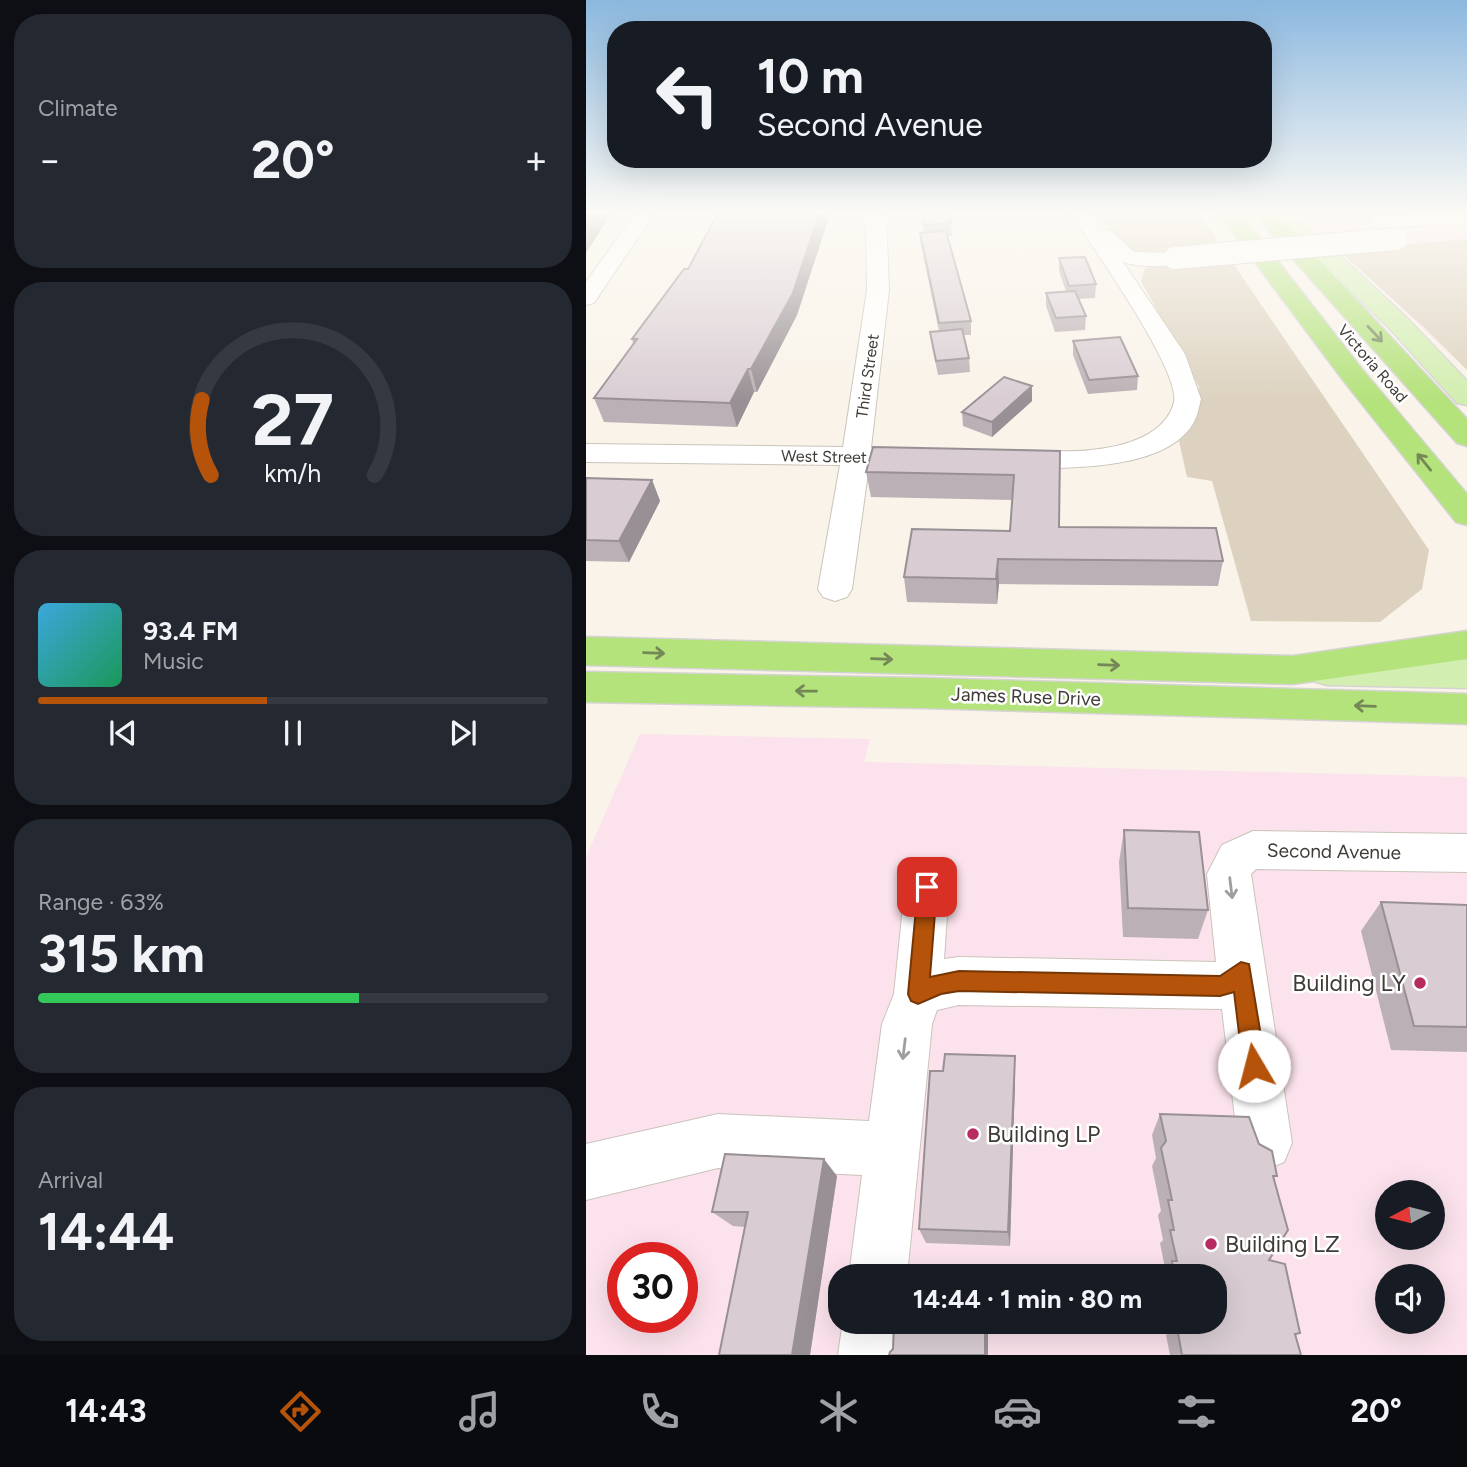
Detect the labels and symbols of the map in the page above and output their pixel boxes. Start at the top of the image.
street label: Victoria Road [1334,321,1412,406]
one-way arrow [1367,325,1383,343]
street label: Third Street [852,333,883,419]
street label: West Street [781,446,867,467]
one-way arrow [1416,453,1431,471]
one-way arrow [642,646,665,660]
one-way arrow [870,652,893,666]
one-way arrow [1097,658,1120,672]
street label: James Ruse Drive [951,682,1101,711]
one-way arrow [795,684,818,698]
one-way arrow [1354,699,1377,713]
street label: Second Avenue [1267,839,1401,864]
pin [897,857,957,917]
one-way arrow [1224,876,1237,899]
place label: Building LY [1292,969,1406,997]
marker: Building LY [1412,975,1428,991]
position arrow [1217,1029,1291,1103]
one-way arrow [897,1037,910,1060]
place label: Building LP [987,1120,1100,1148]
marker: Building LP [965,1126,981,1142]
north arrow [1375,1180,1445,1250]
place label: Building LZ [1225,1230,1340,1258]
marker: Building LZ [1203,1236,1219,1252]
speed limit sign: 30 [607,1242,698,1333]

